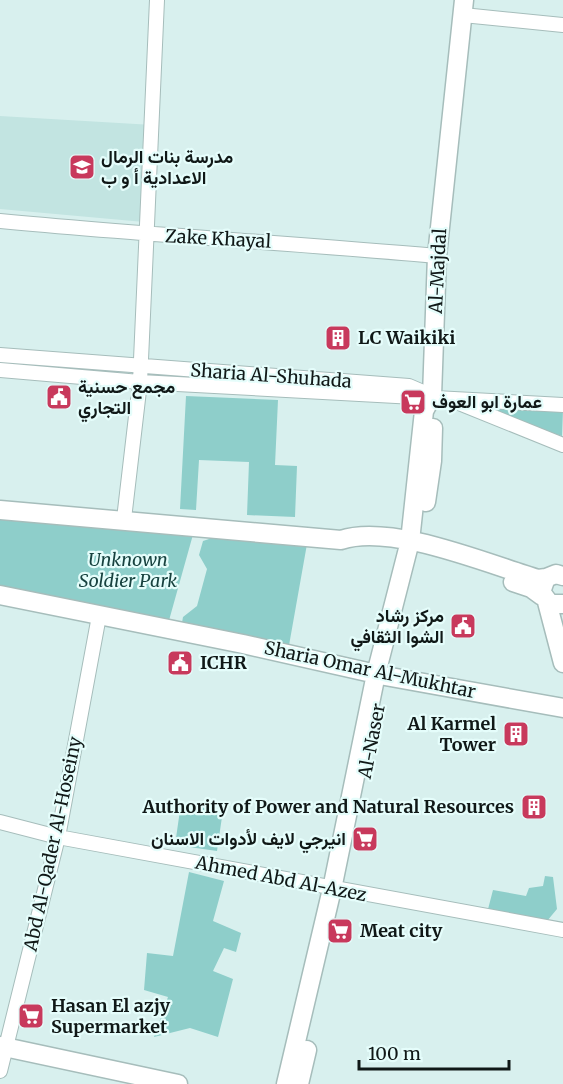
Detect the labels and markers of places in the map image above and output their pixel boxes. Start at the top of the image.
place label: مدرسة بنات الرمال الاعدادية أ و ب [101,145,233,189]
school or university icon: مدرسة بنات الرمال الاعدادية أ و ب [67,152,97,182]
building icon: LC Waikiki [323,323,353,353]
place label: LC Waikiki [358,326,455,349]
place label: مجمع حسنية التجاري [78,375,175,423]
public building icon: مجمع حسنية التجاري [44,382,74,412]
supermarket icon: عمارة ابو العوف [398,387,428,417]
place label: عمارة ابو العوف [432,390,542,413]
place label: مركز رشاد الشوا الثقافي [351,604,444,652]
public building icon: مركز رشاد الشوا الثقافي [448,611,478,641]
public building icon: ICHR [165,648,195,678]
place label: ICHR [200,651,247,674]
place label: Al Karmel Tower [406,712,496,756]
building icon: Al Karmel Tower [501,719,531,749]
building icon: Authority of Power and Natural Resources [519,792,549,822]
place label: Authority of Power and Natural Resources [142,795,514,818]
supermarket icon: انيرجي لايف لأدوات الاسنان [350,824,380,854]
place label: انيرجي لايف لأدوات الاسنان [151,827,346,854]
supermarket icon: Meat city [325,916,355,946]
place label: Meat city [360,919,443,942]
place label: Hasan El azjy Supermarket [51,994,171,1038]
supermarket icon: Hasan El azjy Supermarket [16,1001,46,1031]

